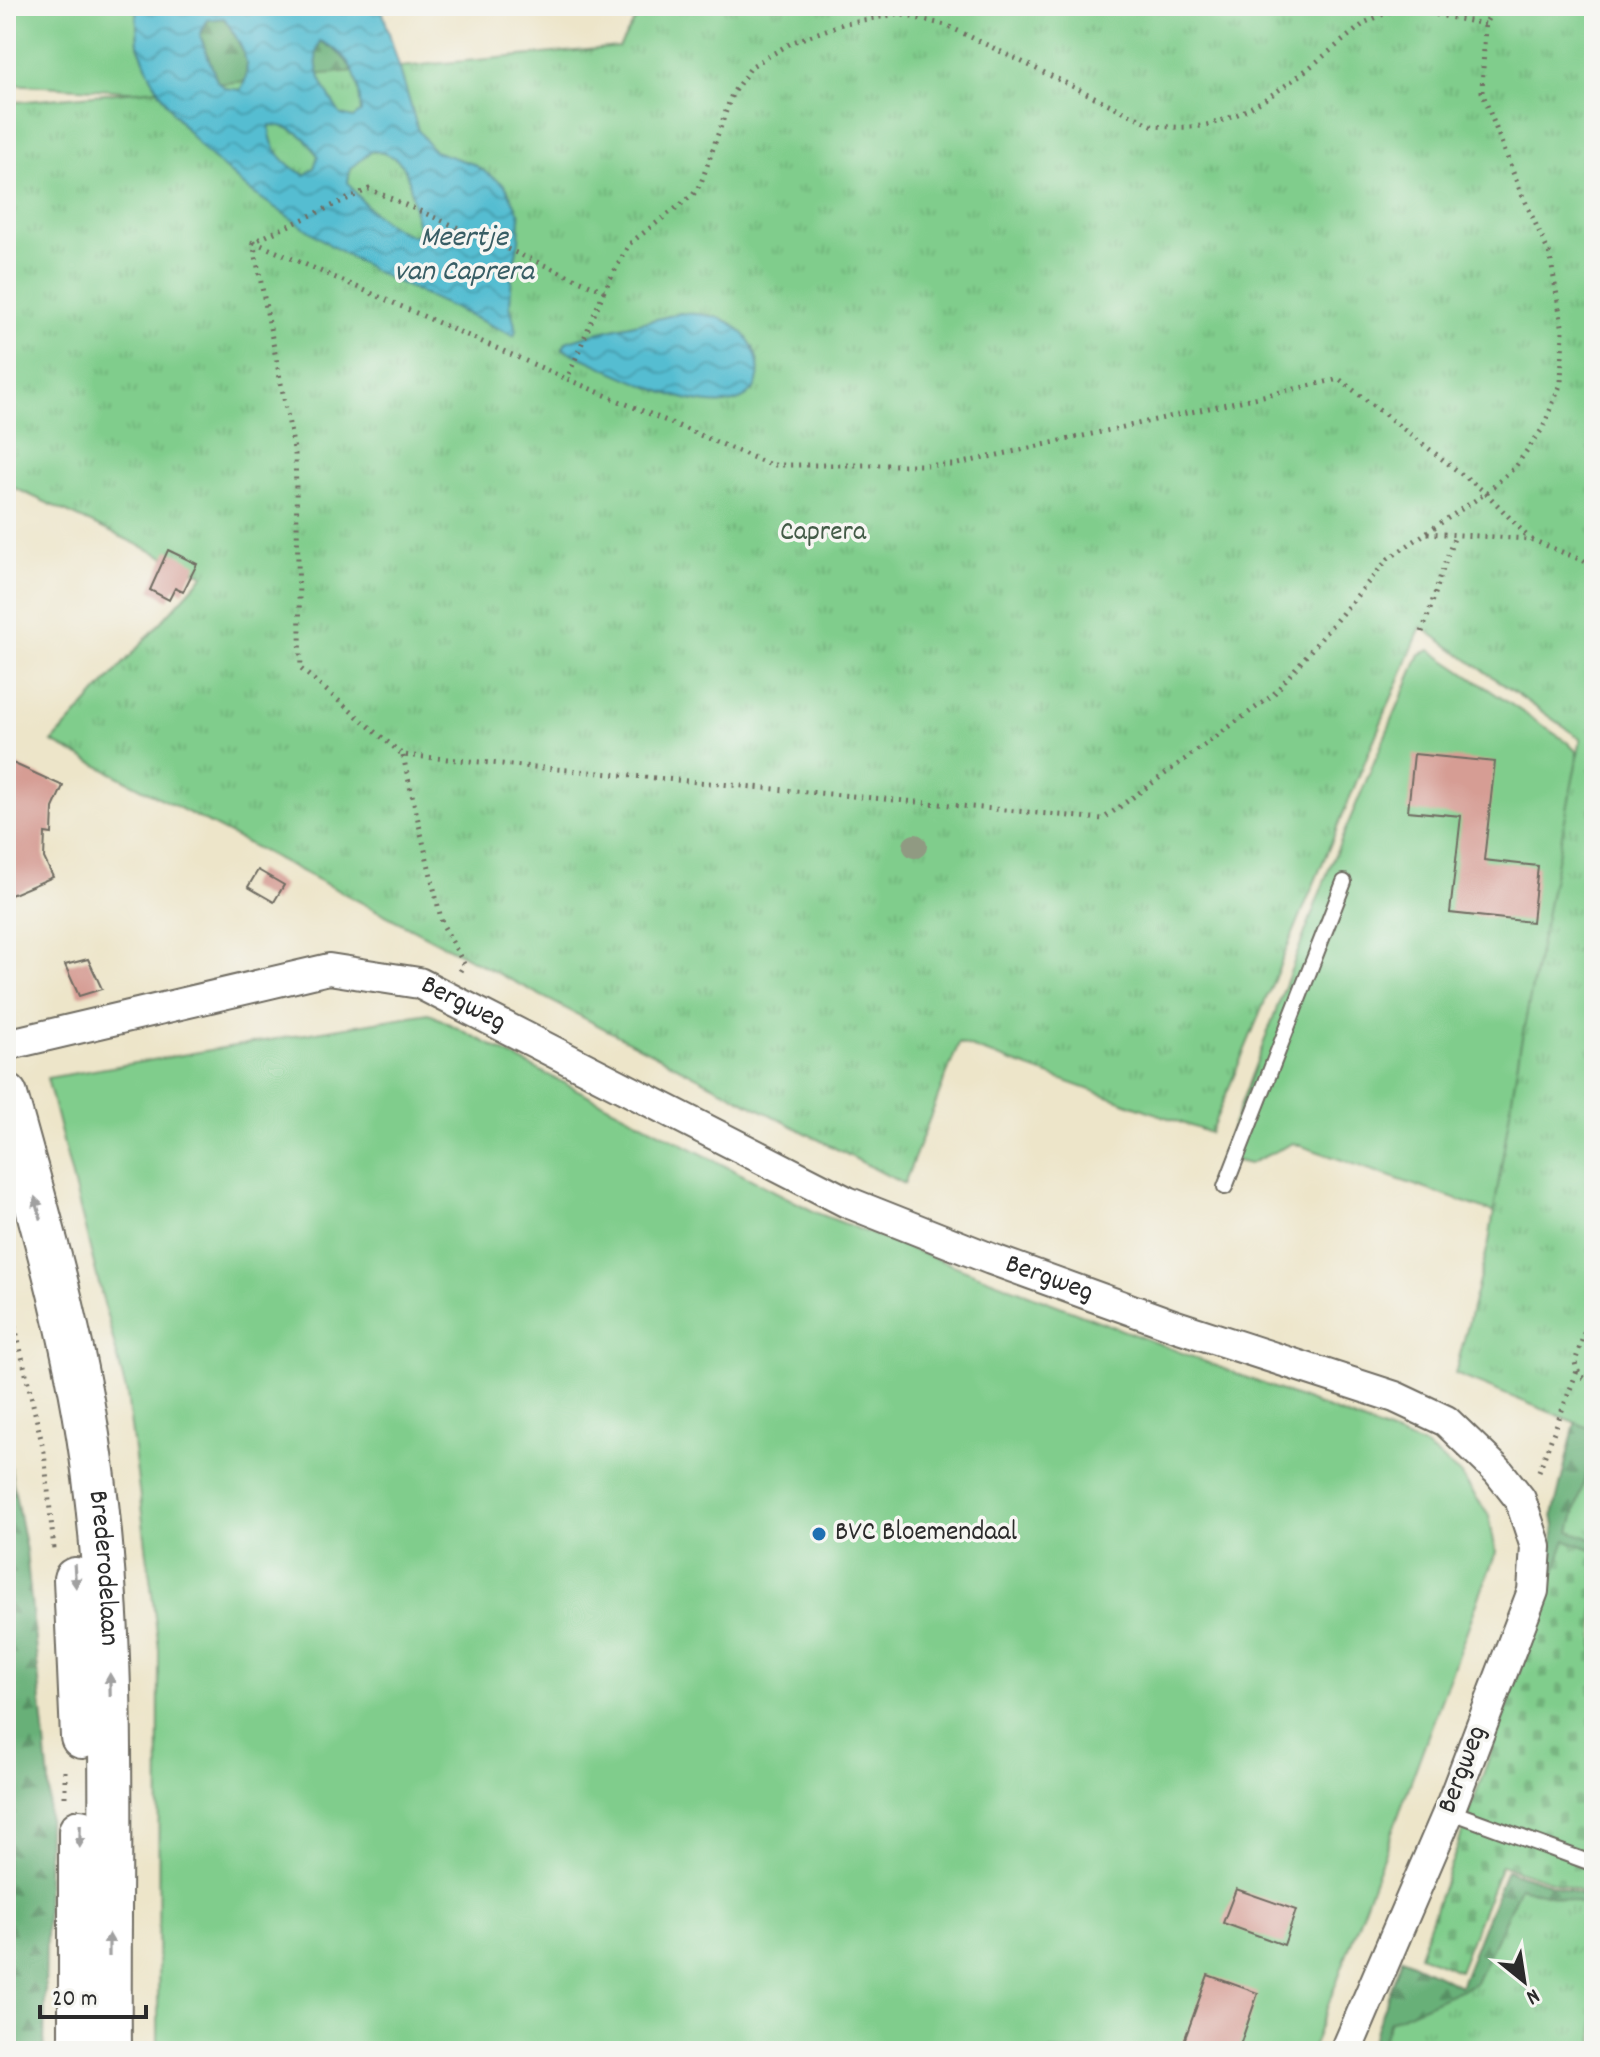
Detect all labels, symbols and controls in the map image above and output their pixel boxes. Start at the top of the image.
water label: Meertje van Caprera [394,218,536,295]
park label: Caprera [780,514,867,554]
street label: Bergweg [413,967,512,1044]
one-way arrow [31,1195,44,1219]
street label: Bergweg [999,1246,1098,1314]
street label: Brederodelaan [76,1488,128,1647]
place label: BVC Bloemendaal [835,1514,1018,1554]
marker: BVC Bloemendaal [810,1525,828,1543]
one-way arrow [69,1564,82,1589]
one-way arrow [104,1672,116,1697]
street label: Bergweg [1429,1720,1499,1820]
one-way arrow [74,1824,87,1849]
one-way arrow [103,1932,115,1957]
north arrow [1484,1941,1564,2021]
scale bar [40,1969,146,2019]
text: N [1520,1979,1545,2011]
text: 20 m [52,1983,98,2017]

